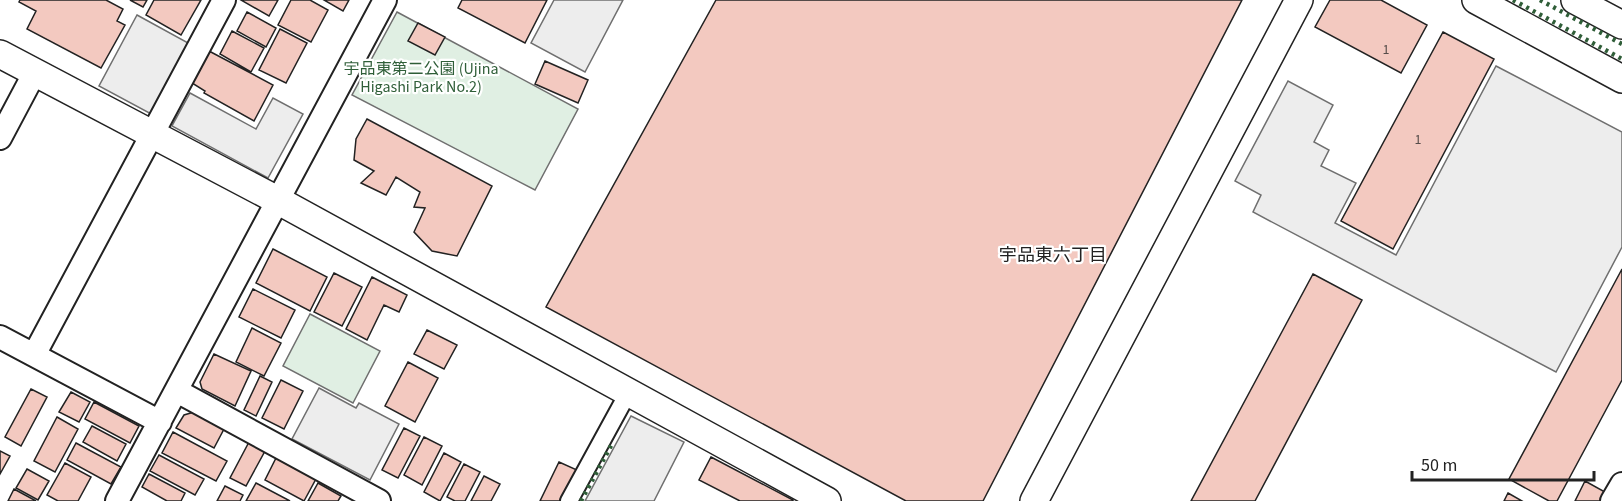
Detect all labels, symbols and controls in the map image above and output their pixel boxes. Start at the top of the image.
house number: 1 [1383,40,1390,60]
park label: 宇品東第二公園 (Ujina Higashi Park No.2) [343,58,499,98]
house number: 1 [1415,130,1422,150]
district label: 宇品東六丁目 [999,243,1107,268]
scale bar [1412,444,1594,482]
text: 50 m [1421,453,1457,478]

